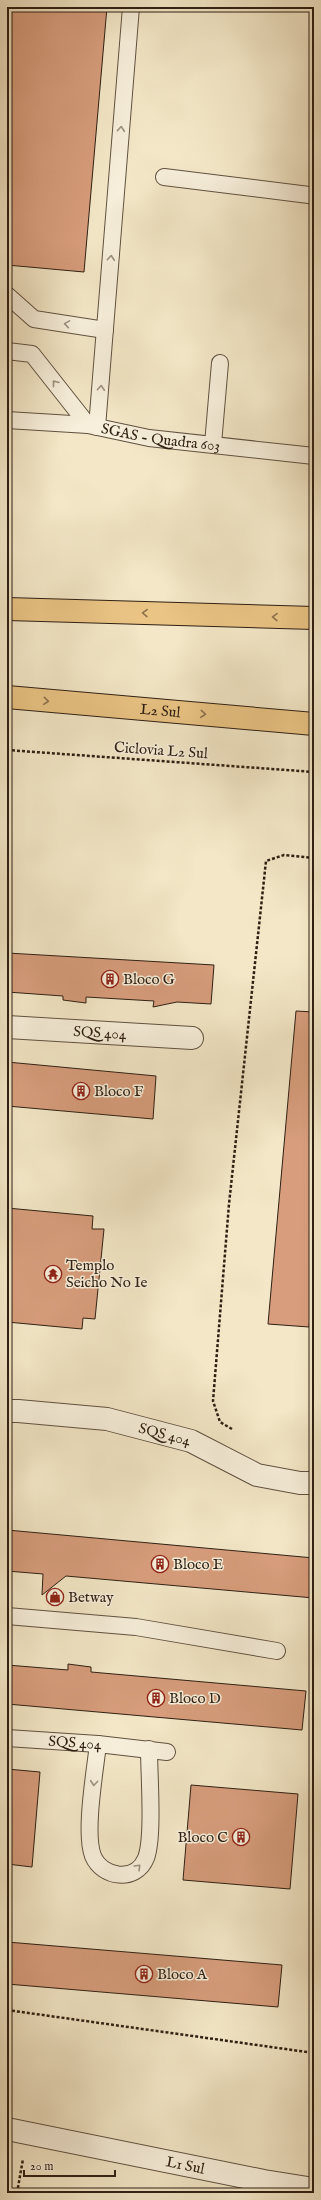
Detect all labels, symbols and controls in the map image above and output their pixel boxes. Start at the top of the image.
one-way arrow [117,126,126,132]
one-way arrow [106,255,115,261]
one-way arrow [64,320,70,329]
one-way arrow [53,381,60,388]
one-way arrow [96,385,105,391]
street label: SGAS - Quadra 603 [99,419,221,456]
one-way arrow [142,609,148,618]
one-way arrow [272,613,278,621]
one-way arrow [43,696,49,705]
street label: L2 Sul [139,700,182,722]
one-way arrow [200,710,206,719]
street label: Ciclovia L2 Sul [113,738,209,763]
building icon: Bloco G [100,969,120,989]
place label: Bloco G [123,970,175,989]
street label: SQS 404 [73,1022,128,1044]
building icon: Bloco F [71,1081,91,1101]
place label: Bloco F [94,1082,144,1101]
place label: Templo Seicho No Ie [66,1256,147,1292]
temple icon: Templo Seicho No Ie [43,1264,63,1284]
street label: SQS 404 [136,1419,193,1451]
building icon: Bloco E [150,1554,170,1574]
place label: Bloco E [173,1555,223,1574]
shop icon: Betway [45,1587,65,1607]
place label: Betway [68,1588,114,1607]
building icon: Bloco D [146,1688,166,1708]
place label: Bloco D [169,1689,221,1708]
street label: SQS 404 [48,1732,103,1754]
one-way arrow [90,1780,99,1786]
building icon: Bloco C [231,1827,251,1847]
place label: Bloco C [177,1828,228,1847]
one-way arrow [134,1864,141,1872]
building icon: Bloco A [134,1964,154,1984]
place label: Bloco A [157,1965,208,1984]
scale bar [24,2152,115,2178]
street label: L1 Sul [164,2152,207,2179]
text: 20 m [30,2159,53,2174]

